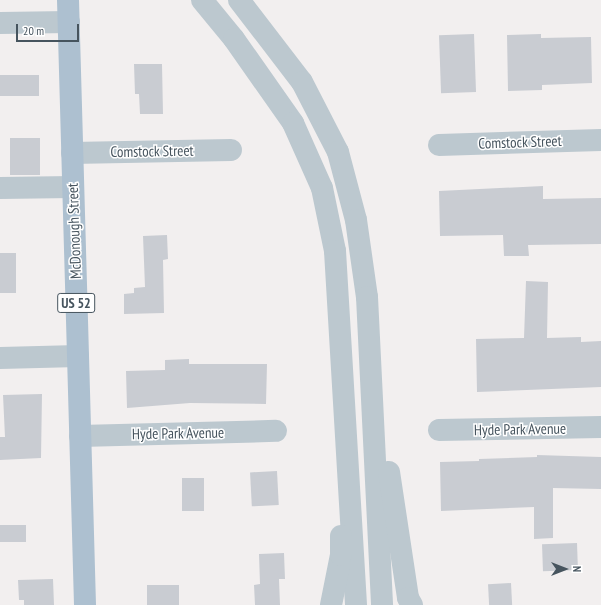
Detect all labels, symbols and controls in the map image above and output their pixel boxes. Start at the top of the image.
scale bar [18,16,81,42]
text: 20 m [23,23,44,38]
street label: Comstock Street [478,132,562,152]
street label: Comstock Street [110,141,194,161]
street label: McDonough Street [63,183,85,279]
road number: US 52 [57,291,95,315]
street label: Hyde Park Avenue [473,419,567,439]
street label: Hyde Park Avenue [131,423,225,443]
north arrow [545,549,585,589]
text: N [570,566,584,572]

